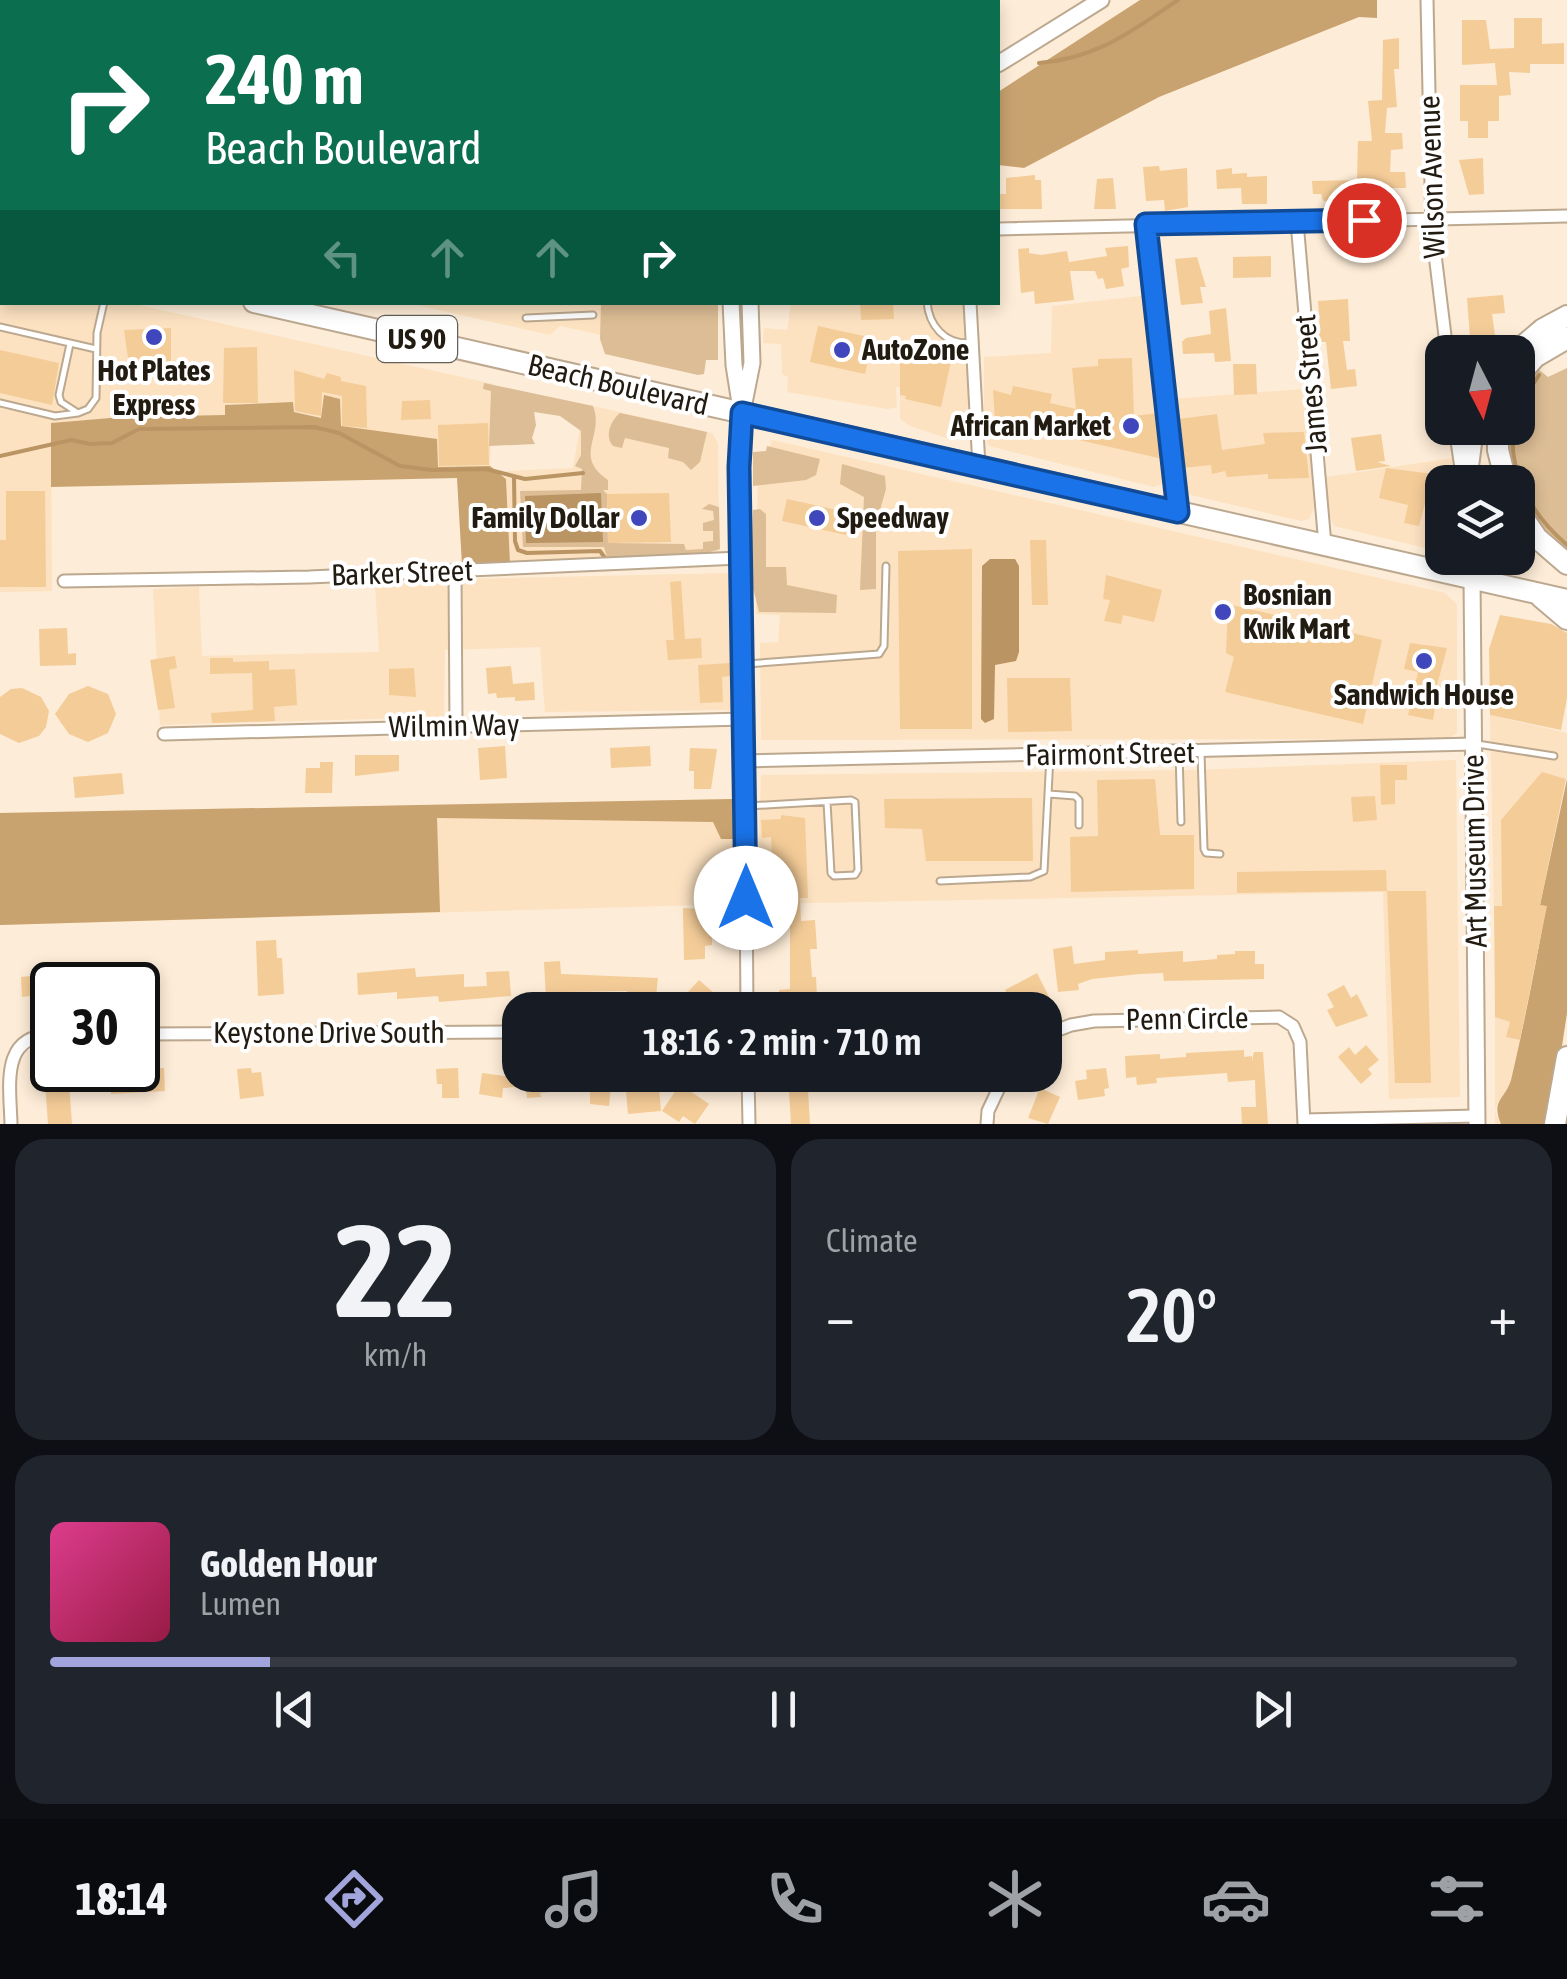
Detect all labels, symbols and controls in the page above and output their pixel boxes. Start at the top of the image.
text: 240 m [205,39,364,119]
icon: right [40,40,170,170]
street label: Wilson Avenue [1411,95,1451,259]
text: Beach Boulevard [205,122,482,174]
pin [1322,178,1407,263]
icon: arrive [1337,193,1392,248]
icon: left [315,230,370,285]
icon: ahead [420,230,475,285]
icon: ahead [525,230,580,285]
icon: right [630,230,685,285]
street label: James Street [1287,313,1333,455]
road number: US 90 [377,316,457,362]
marker: Hot Plates Express [143,326,165,348]
place label: AutoZone [861,332,969,366]
north arrow [1425,335,1535,445]
map controls [1425,335,1535,575]
marker: AutoZone [831,339,853,361]
street label: Beach Boulevard [525,347,712,421]
place label: Hot Plates Express [97,353,211,421]
place label: African Market [950,408,1111,442]
marker: African Market [1120,415,1142,437]
button: layers [1425,465,1535,575]
place label: Family Dollar [471,500,620,534]
place label: Speedway [837,500,950,534]
marker: Family Dollar [628,507,650,529]
marker: Speedway [806,507,828,529]
street label: Barker Street [330,553,474,591]
place label: Bosnian Kwik Mart [1243,577,1351,645]
marker: Bosnian Kwik Mart [1212,601,1234,623]
marker: Sandwich House [1413,650,1435,672]
place label: Sandwich House [1334,677,1514,711]
street label: Wilmin Way [388,707,520,743]
street label: Fairmont Street [1025,735,1195,771]
street label: Art Museum Drive [1455,754,1493,948]
position arrow [694,846,798,950]
speed limit sign: 30 [30,962,160,1092]
street label: Penn Circle [1125,1000,1249,1036]
street label: Keystone Drive South [213,1015,445,1049]
text: 18:16 · 2 min · 710 m [642,1020,922,1063]
text: 22 [334,1196,457,1345]
text: Climate [826,1222,918,1259]
text: 20° [1126,1272,1217,1358]
text: − [826,1284,855,1347]
text: + [1488,1284,1517,1347]
text: km/h [364,1336,427,1373]
text: Golden Hour [200,1542,376,1585]
text: Lumen [200,1585,281,1622]
icon: previous [267,1682,322,1737]
icon: pause [756,1682,811,1737]
icon: next [1245,1682,1300,1737]
icon: directions [319,1864,389,1934]
icon: music [539,1864,609,1934]
icon: phone [760,1864,830,1934]
icon: climate [980,1864,1050,1934]
icon: car [1201,1864,1271,1934]
icon: filters [1422,1864,1492,1934]
text: 18:14 [75,1873,168,1925]

